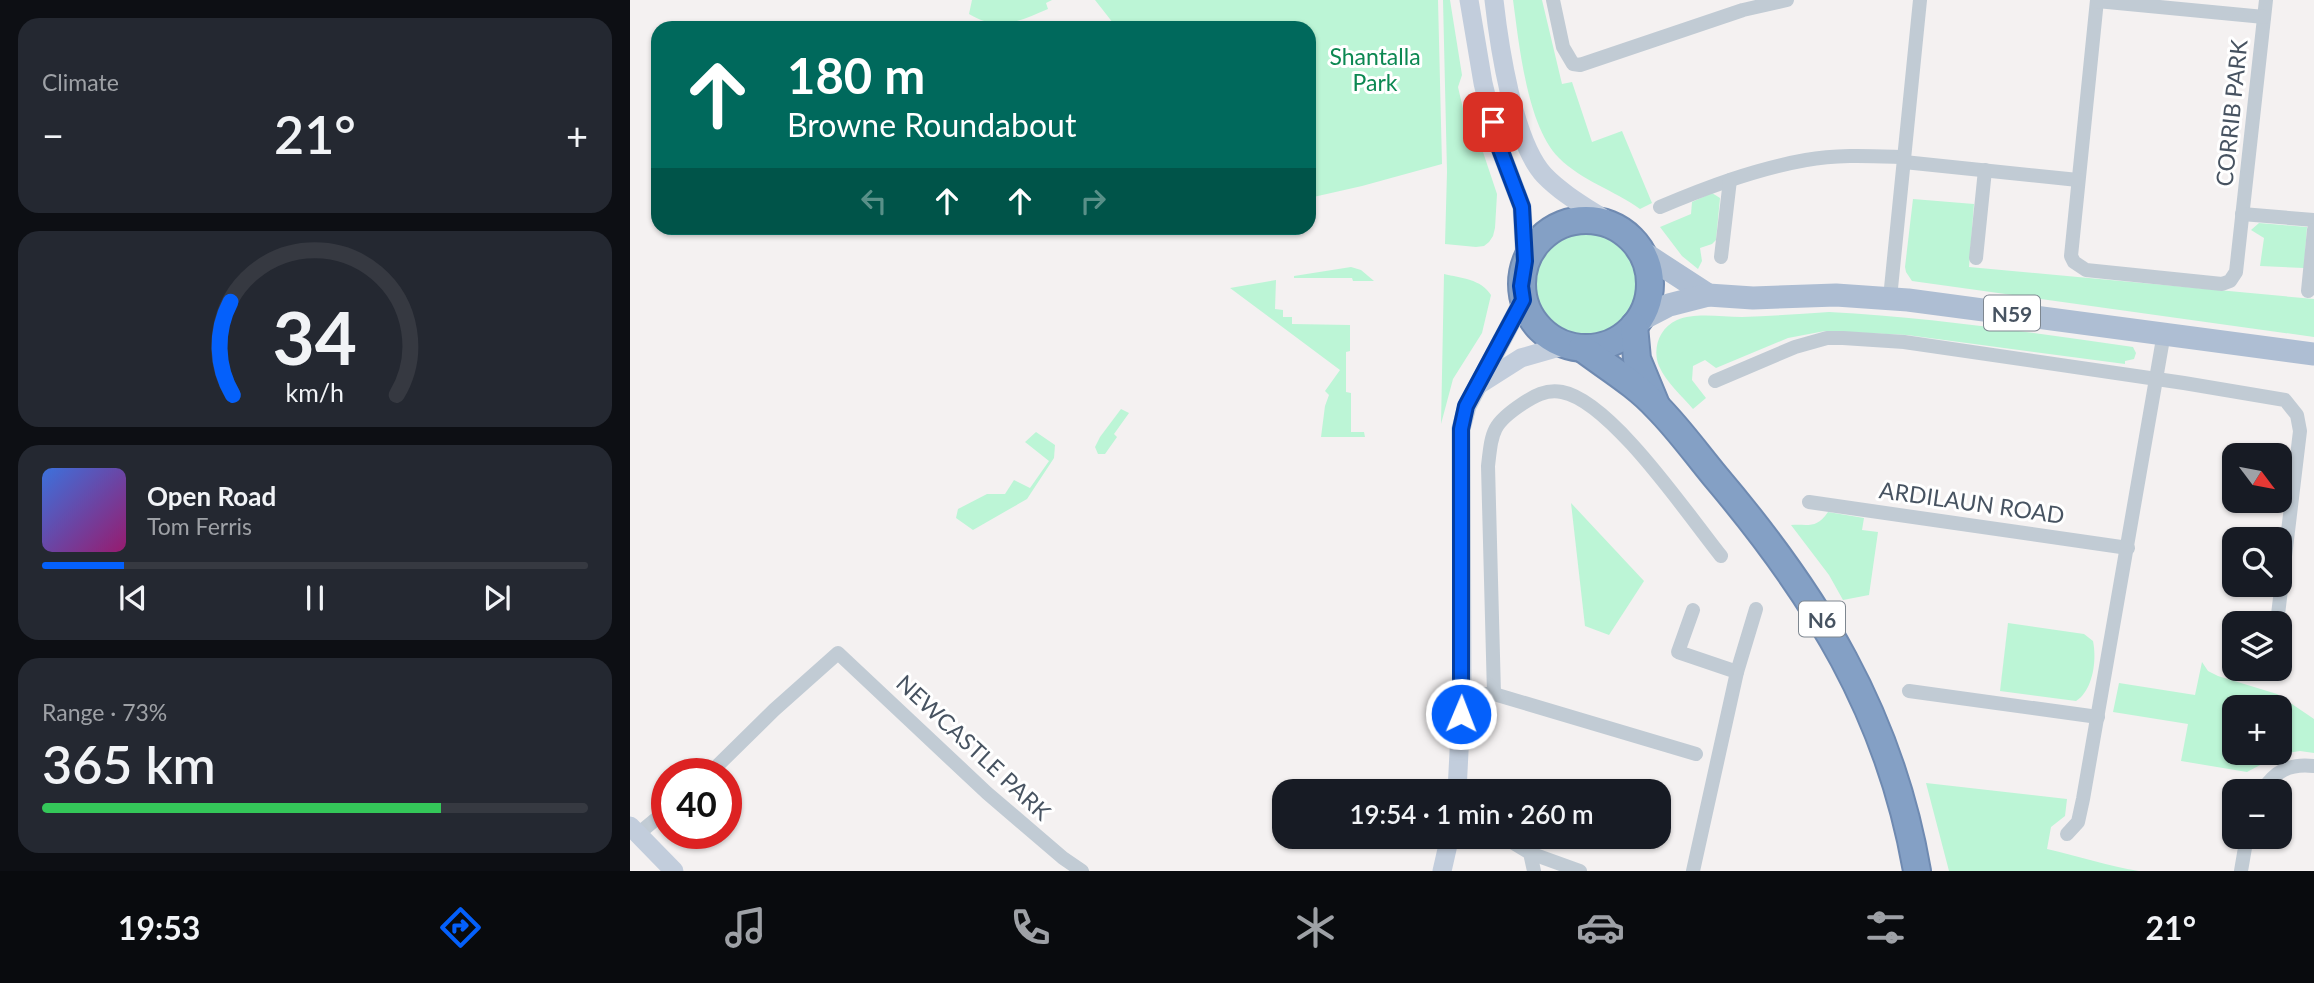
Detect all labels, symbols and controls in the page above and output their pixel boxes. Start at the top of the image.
street label: CORRIB PARK [2209,38,2253,188]
park label: Shantalla Park [1329,42,1421,96]
text: 180 m [787,46,925,104]
icon: ahead [672,49,763,140]
text: Climate [42,68,119,96]
pin [1463,92,1523,152]
text: 21° [274,103,356,165]
icon: arrive [1474,103,1512,141]
text: Browne Roundabout [787,105,1076,144]
text: − [42,112,64,158]
text: + [566,112,588,158]
icon: left [855,182,893,220]
icon: ahead [928,182,966,220]
icon: ahead [1001,182,1039,220]
icon: right [1074,182,1112,220]
text: 34 [273,293,357,381]
road number: N59 [1984,296,2040,330]
text: km/h [286,377,344,407]
north arrow [2222,443,2292,513]
map controls [2222,443,2292,849]
street label: ARDILAUN ROAD [1878,475,2066,529]
text: Open Road [147,480,276,512]
text: Tom Ferris [147,512,252,540]
button: search [2222,527,2292,597]
icon: previous [114,579,152,617]
icon: pause [296,579,334,617]
icon: next [478,579,516,617]
road number: N6 [1799,602,1845,636]
button: layers [2222,611,2292,681]
street label: NEWCASTLE PARK [891,668,1057,826]
position arrow [1424,677,1498,751]
button: + [2222,695,2292,765]
text: Range · 73% [42,698,167,726]
text: 365 km [42,733,216,795]
speed limit sign: 40 [651,758,742,849]
button: − [2222,779,2292,849]
text: 19:54 · 1 min · 260 m [1349,798,1594,830]
icon: directions [436,903,485,952]
icon: music [721,903,770,952]
icon: phone [1006,903,1055,952]
icon: climate [1291,903,1340,952]
icon: car [1576,903,1625,952]
icon: filters [1861,903,1910,952]
text: 19:53 [118,908,200,947]
text: 21° [2146,908,2196,947]

